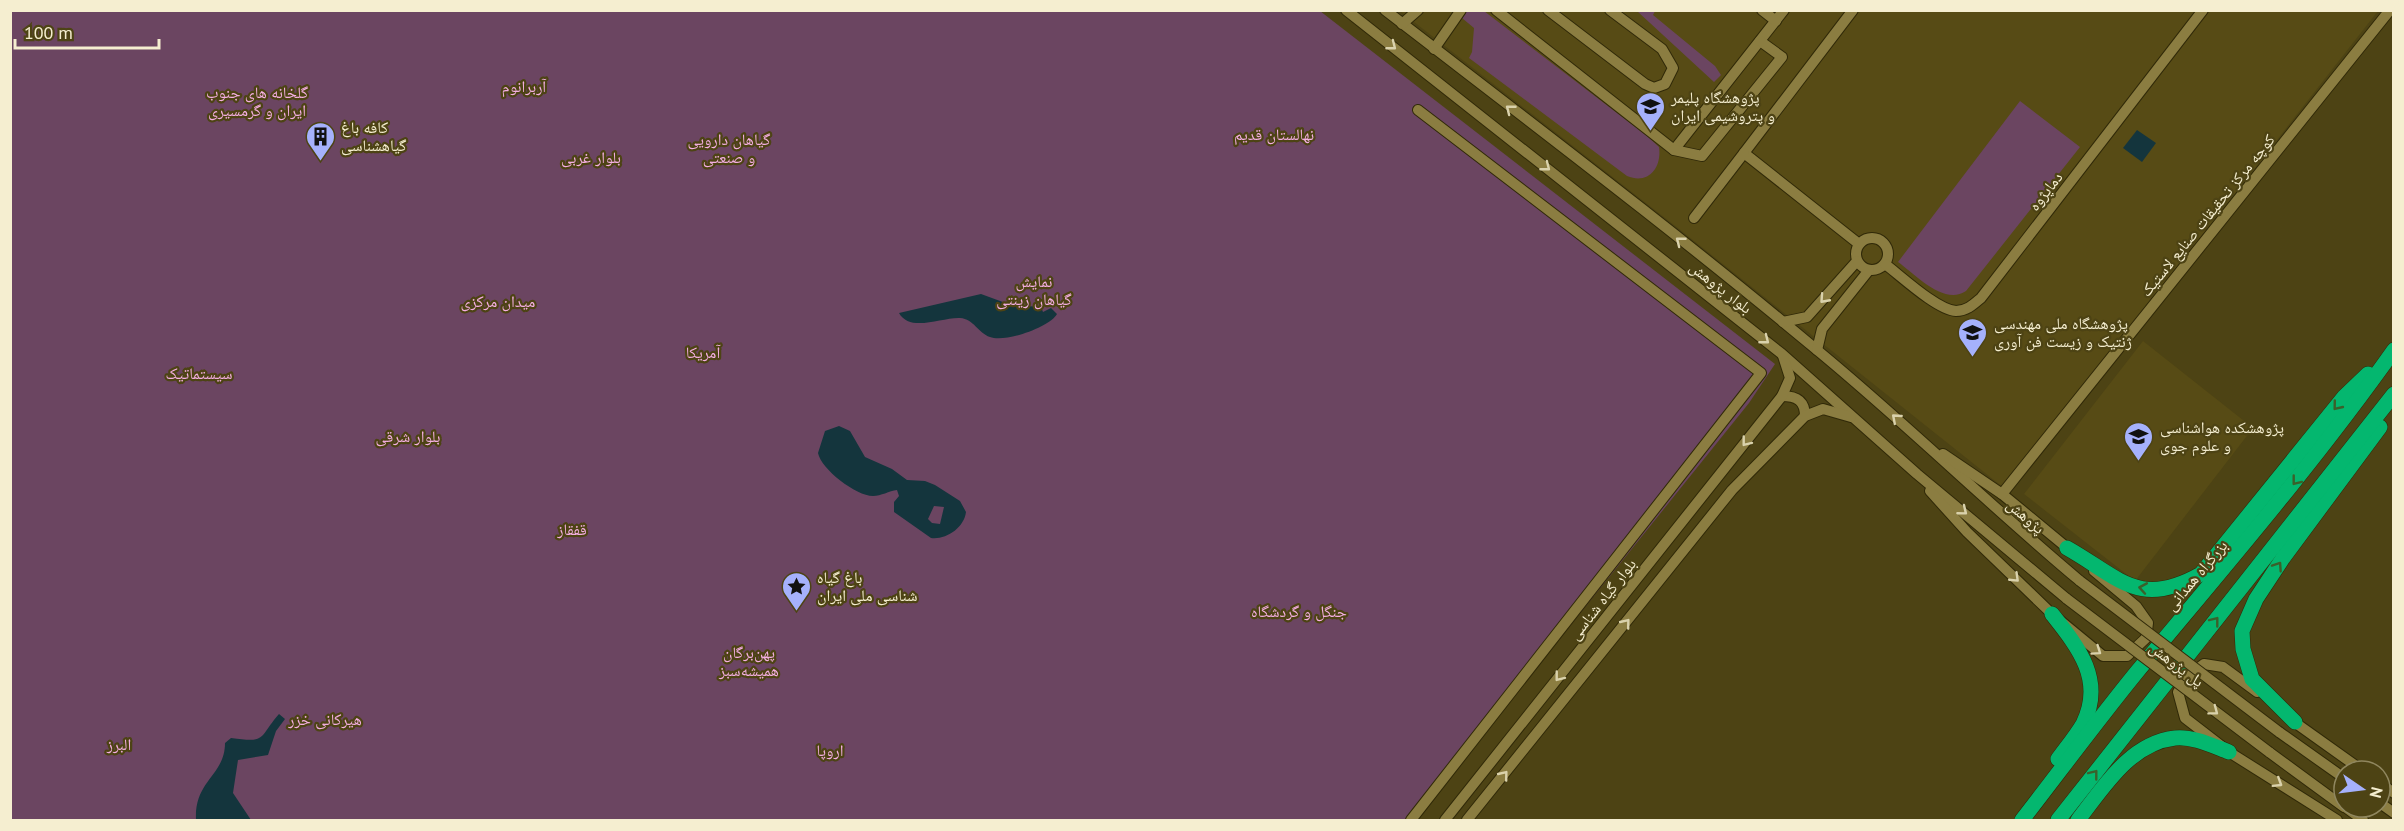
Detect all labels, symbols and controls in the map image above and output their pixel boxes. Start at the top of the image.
scale bar [15,12,159,50]
text: 100 m [24,21,73,44]
one-way arrow [1386,39,1397,50]
park label: آربرانوم [502,76,547,97]
park label: گلخانه های جنوب ایران و گرمسیری [206,82,308,121]
place label: پژوهشگاه پلیمر و پتروشیمی ایران [1670,87,1775,126]
school or university icon: پژوهشگاه پلیمر و پتروشیمی ایران [1634,90,1666,132]
one-way arrow [1505,105,1516,116]
place label: کافه باغ گیاهشناسی [341,117,407,156]
building icon: کافه باغ گیاهشناسی [304,120,336,162]
park label: نهالستان قدیم [1234,124,1314,145]
park label: گیاهان دارویی و صنعتی [688,129,771,168]
street label: کوچه مرکز تحقیقات صنایع لاستیک [2135,129,2280,301]
park label: بلوار غربی [561,147,621,168]
one-way arrow [1539,159,1550,170]
street label: دماپژوه [2024,168,2067,215]
one-way arrow [1676,237,1687,248]
street label: بلوار پژوهش [1685,256,1756,318]
park label: نمایش گیاهان زینتی [996,271,1072,310]
park label: میدان مرکزی [461,291,535,312]
one-way arrow [1820,292,1831,302]
place label: پژوهشگاه ملی مهندسی ژنتیک و زیست فن آوری [1994,313,2132,352]
school or university icon: پژوهشگاه ملی مهندسی ژنتیک و زیست فن آوری [1957,316,1989,358]
one-way arrow [1758,332,1769,343]
park label: آمریکا [686,342,721,362]
park label: سیستماتیک [166,363,232,383]
one-way arrow [2334,399,2345,410]
one-way arrow [1892,414,1903,425]
place label: پژوهشکده هواشناسی و علوم جوی [2160,417,2284,456]
school or university icon: پژوهشکده هواشناسی و علوم جوی [2123,420,2155,462]
park label: بلوار شرقی [376,426,440,447]
one-way arrow [1742,435,1753,446]
one-way arrow [2292,474,2303,485]
street label: پژوهش [2002,494,2049,539]
one-way arrow [1956,504,1967,515]
park label: قفقاز [556,519,587,539]
street label: بزرگراه همدانی [2161,536,2232,615]
street label: بلوار گیاه شناسی [1564,554,1641,644]
one-way arrow [2270,562,2282,572]
place label: باغ گیاه‌ شناسی ملی ایران [817,567,917,606]
place icon: باغ گیاه‌ شناسی ملی ایران [780,570,812,612]
one-way arrow [2008,571,2018,582]
one-way arrow [2138,582,2148,595]
park label: جنگل و گردشگاه [1251,601,1347,622]
one-way arrow [2208,617,2219,628]
one-way arrow [1618,618,1629,629]
street label: پل پژوهش [2145,637,2208,692]
park label: پهن‌برگان همیشه‌سبز [718,642,779,680]
one-way arrow [2091,643,2102,654]
one-way arrow [1555,670,1566,681]
one-way arrow [2207,703,2218,714]
park label: هیرکانی خزر [287,709,362,730]
park label: البرز [106,734,131,754]
park label: اروپا [816,740,844,760]
north arrow [2332,759,2392,819]
one-way arrow [2087,770,2098,781]
one-way arrow [1496,771,1507,782]
one-way arrow [2272,776,2282,788]
text: N [2366,785,2388,800]

